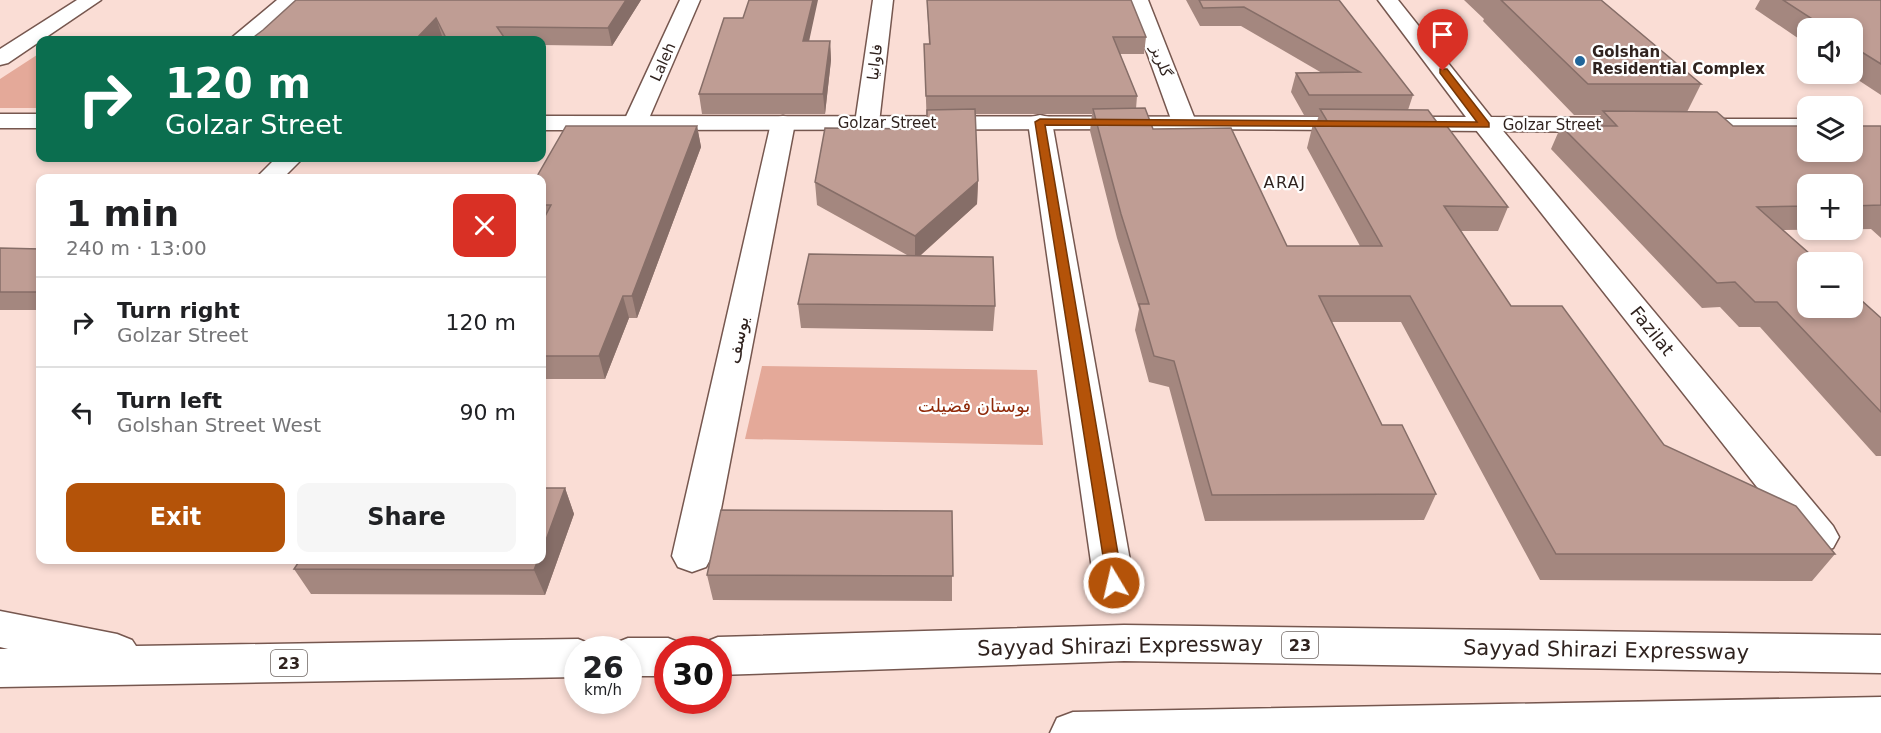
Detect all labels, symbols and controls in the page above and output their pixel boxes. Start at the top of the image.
pin [1417,9,1468,71]
icon: arrive [1426,18,1459,51]
map controls [1797,18,1863,318]
button: sound [1797,18,1863,84]
street label: Laleh [647,40,679,84]
street label: گلریز [1146,42,1176,80]
street label: فاوانیا [864,43,886,81]
place label: Golshan Residential Complex [1592,43,1765,78]
marker: Golshan Residential Complex [1573,54,1587,68]
text: 120 m [165,59,311,108]
icon: right [66,60,144,138]
button: layers [1797,96,1863,162]
text: Golzar Street [165,109,342,140]
street label: Golzar Street [838,114,936,132]
street label: Golzar Street [1503,116,1601,134]
district label: ARAJ [1263,173,1307,192]
button: + [1797,174,1863,240]
text: 1 min [66,193,179,234]
button: close [453,194,516,257]
text: 240 m · 13:00 [66,236,207,260]
button: − [1797,252,1863,318]
text: Turn right [117,298,240,323]
street label: Fazilat [1626,302,1679,360]
icon: right [66,306,99,339]
text: 120 m [446,310,516,335]
street label: یوسف [722,314,754,366]
text: Golzar Street [117,323,248,347]
text: Turn left [117,388,222,413]
park label: بوستان فضیلت [918,395,1030,417]
icon: left [66,396,99,429]
text: 90 m [460,400,516,425]
text: Golshan Street West [117,413,321,437]
button: Exit [66,483,285,552]
button: Share [297,483,516,552]
position arrow [1082,551,1146,615]
street label: Sayyad Shirazi Expressway [977,632,1263,660]
road number: 23 [1282,632,1318,658]
speed limit sign: 30 [654,636,732,714]
street label: Sayyad Shirazi Expressway [1463,636,1749,664]
road number: 23 [271,650,307,676]
text: 26 [582,650,624,685]
text: km/h [584,681,622,699]

